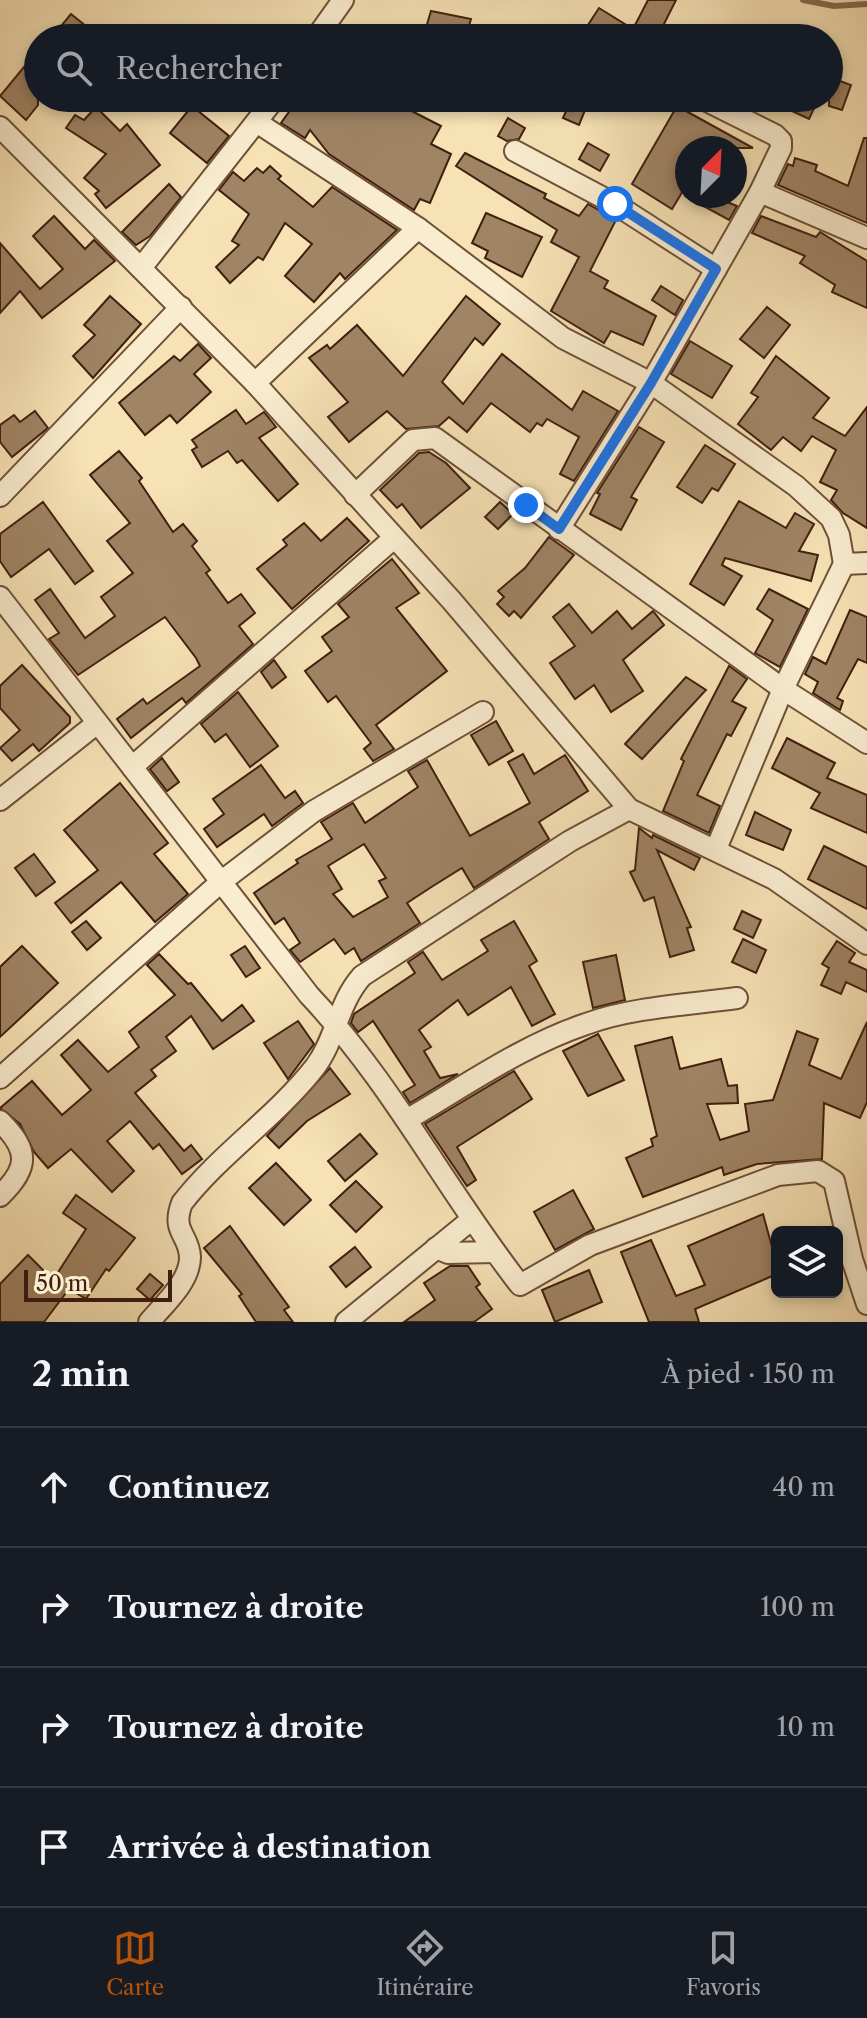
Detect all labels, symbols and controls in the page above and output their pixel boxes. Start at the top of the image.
search box [24,24,843,112]
icon: search [52,46,96,90]
text: Rechercher [116,50,282,87]
north arrow [675,136,747,208]
route start [597,186,633,222]
route end [508,487,544,523]
map controls [771,1226,843,1298]
button: layers [771,1226,843,1298]
scale bar [24,1266,172,1302]
text: 50 m [36,1270,88,1297]
text: 2 min [32,1353,130,1395]
text: À pied · 150 m [662,1358,835,1390]
icon: ahead [32,1465,76,1509]
text: Continuez [108,1469,270,1506]
text: 40 m [772,1471,835,1503]
icon: right [32,1585,76,1629]
text: Tournez à droite [108,1589,364,1626]
text: 100 m [760,1591,835,1623]
icon: right [32,1705,76,1749]
text: Tournez à droite [108,1709,364,1746]
text: 10 m [776,1711,835,1743]
icon: arrive [32,1825,76,1869]
text: Arrivée à destination [108,1829,431,1866]
tab: Carte [106,1926,164,2001]
tab: Itinéraire [376,1926,474,2001]
tab: Favoris [686,1926,761,2001]

